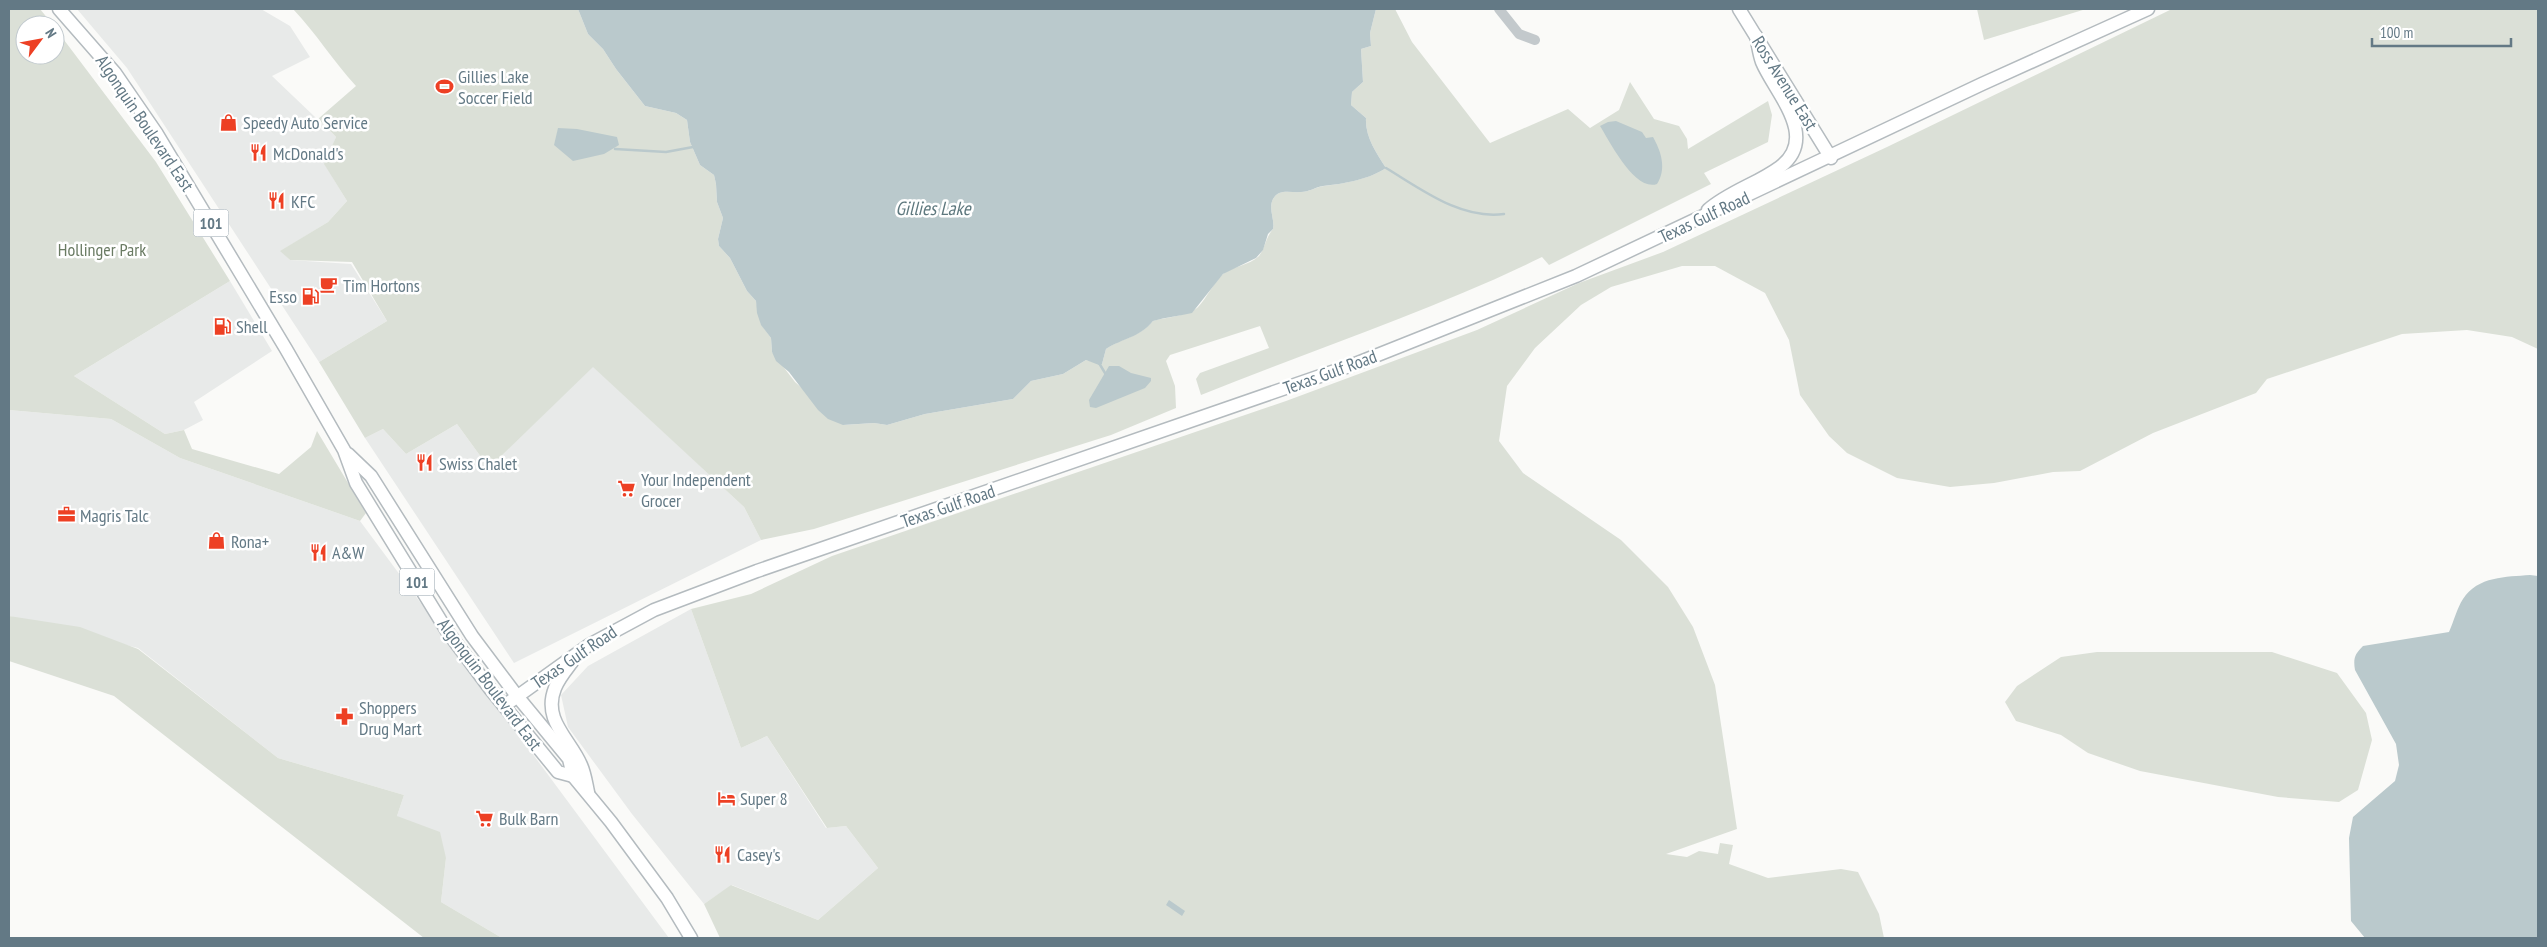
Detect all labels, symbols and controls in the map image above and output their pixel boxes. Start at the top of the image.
north arrow [15,15,65,65]
scale bar [2372,15,2511,47]
text: 100 m [2380,23,2413,42]
text: N [41,25,61,41]
street label: Ross Avenue East [1747,32,1823,134]
street label: Algonquin Boulevard East [91,50,199,196]
place label: Gillies Lake Soccer Field [458,65,533,109]
sports icon: Gillies Lake Soccer Field [434,76,454,96]
place label: Speedy Auto Service [243,111,368,134]
shop icon: Speedy Auto Service [219,112,239,132]
place label: McDonald's [273,142,344,165]
restaurant icon: McDonald's [249,143,269,163]
street label: Texas Gulf Road [1655,186,1753,248]
place label: KFC [291,190,316,213]
restaurant icon: KFC [267,191,287,211]
water label: Gillies Lake [896,196,972,220]
road number: 101 [194,210,228,237]
park label: Hollinger Park [58,238,146,261]
place label: Tim Hortons [343,274,420,297]
cafe icon: Tim Hortons [319,275,339,295]
place label: Esso [269,285,297,308]
fuel station icon: Esso [301,286,321,306]
place label: Shell [236,315,268,338]
fuel station icon: Shell [212,316,232,336]
street label: Texas Gulf Road [1280,344,1380,400]
place label: Swiss Chalet [439,452,517,475]
restaurant icon: Swiss Chalet [415,453,435,473]
place label: Your Independent Grocer [641,468,751,512]
supermarket icon: Your Independent Grocer [617,479,637,499]
street label: Texas Gulf Road [898,479,998,533]
place label: Magris Talc [80,504,150,527]
office icon: Magris Talc [56,505,76,525]
place label: Rona+ [231,530,269,553]
shop icon: Rona+ [207,531,227,551]
place label: A&W [332,541,364,564]
restaurant icon: A&W [308,542,328,562]
road number: 101 [400,568,434,596]
street label: Algonquin Boulevard East [433,613,547,755]
street label: Texas Gulf Road [527,620,621,694]
place label: Shoppers Drug Mart [359,696,422,740]
pharmacy icon: Shoppers Drug Mart [335,707,355,727]
place label: Super 8 [740,787,788,810]
hotel icon: Super 8 [716,788,736,808]
place label: Bulk Barn [499,807,558,830]
supermarket icon: Bulk Barn [475,808,495,828]
place label: Casey's [737,843,781,866]
restaurant icon: Casey's [713,844,733,864]

